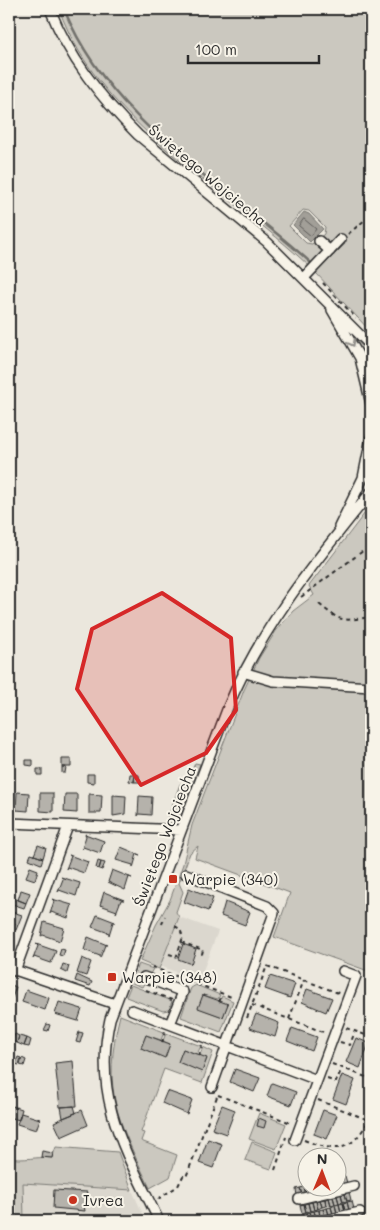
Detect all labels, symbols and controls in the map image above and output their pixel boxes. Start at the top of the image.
scale bar [188,32,319,64]
text: 100 m [195,39,237,59]
street label: Świętego Wojciecha [145,120,271,230]
one-way arrow [346,337,356,346]
street label: Świętego Wojciecha [128,763,200,909]
place label: Warpie (340) [183,869,278,889]
marker: Warpie (340) [167,873,179,885]
place label: Warpie (348) [122,967,217,987]
marker: Warpie (348) [106,971,118,983]
north arrow [298,1148,348,1198]
text: N [317,1149,328,1168]
place label: Ivrea [83,1190,124,1210]
marker: Ivrea [67,1194,79,1206]

